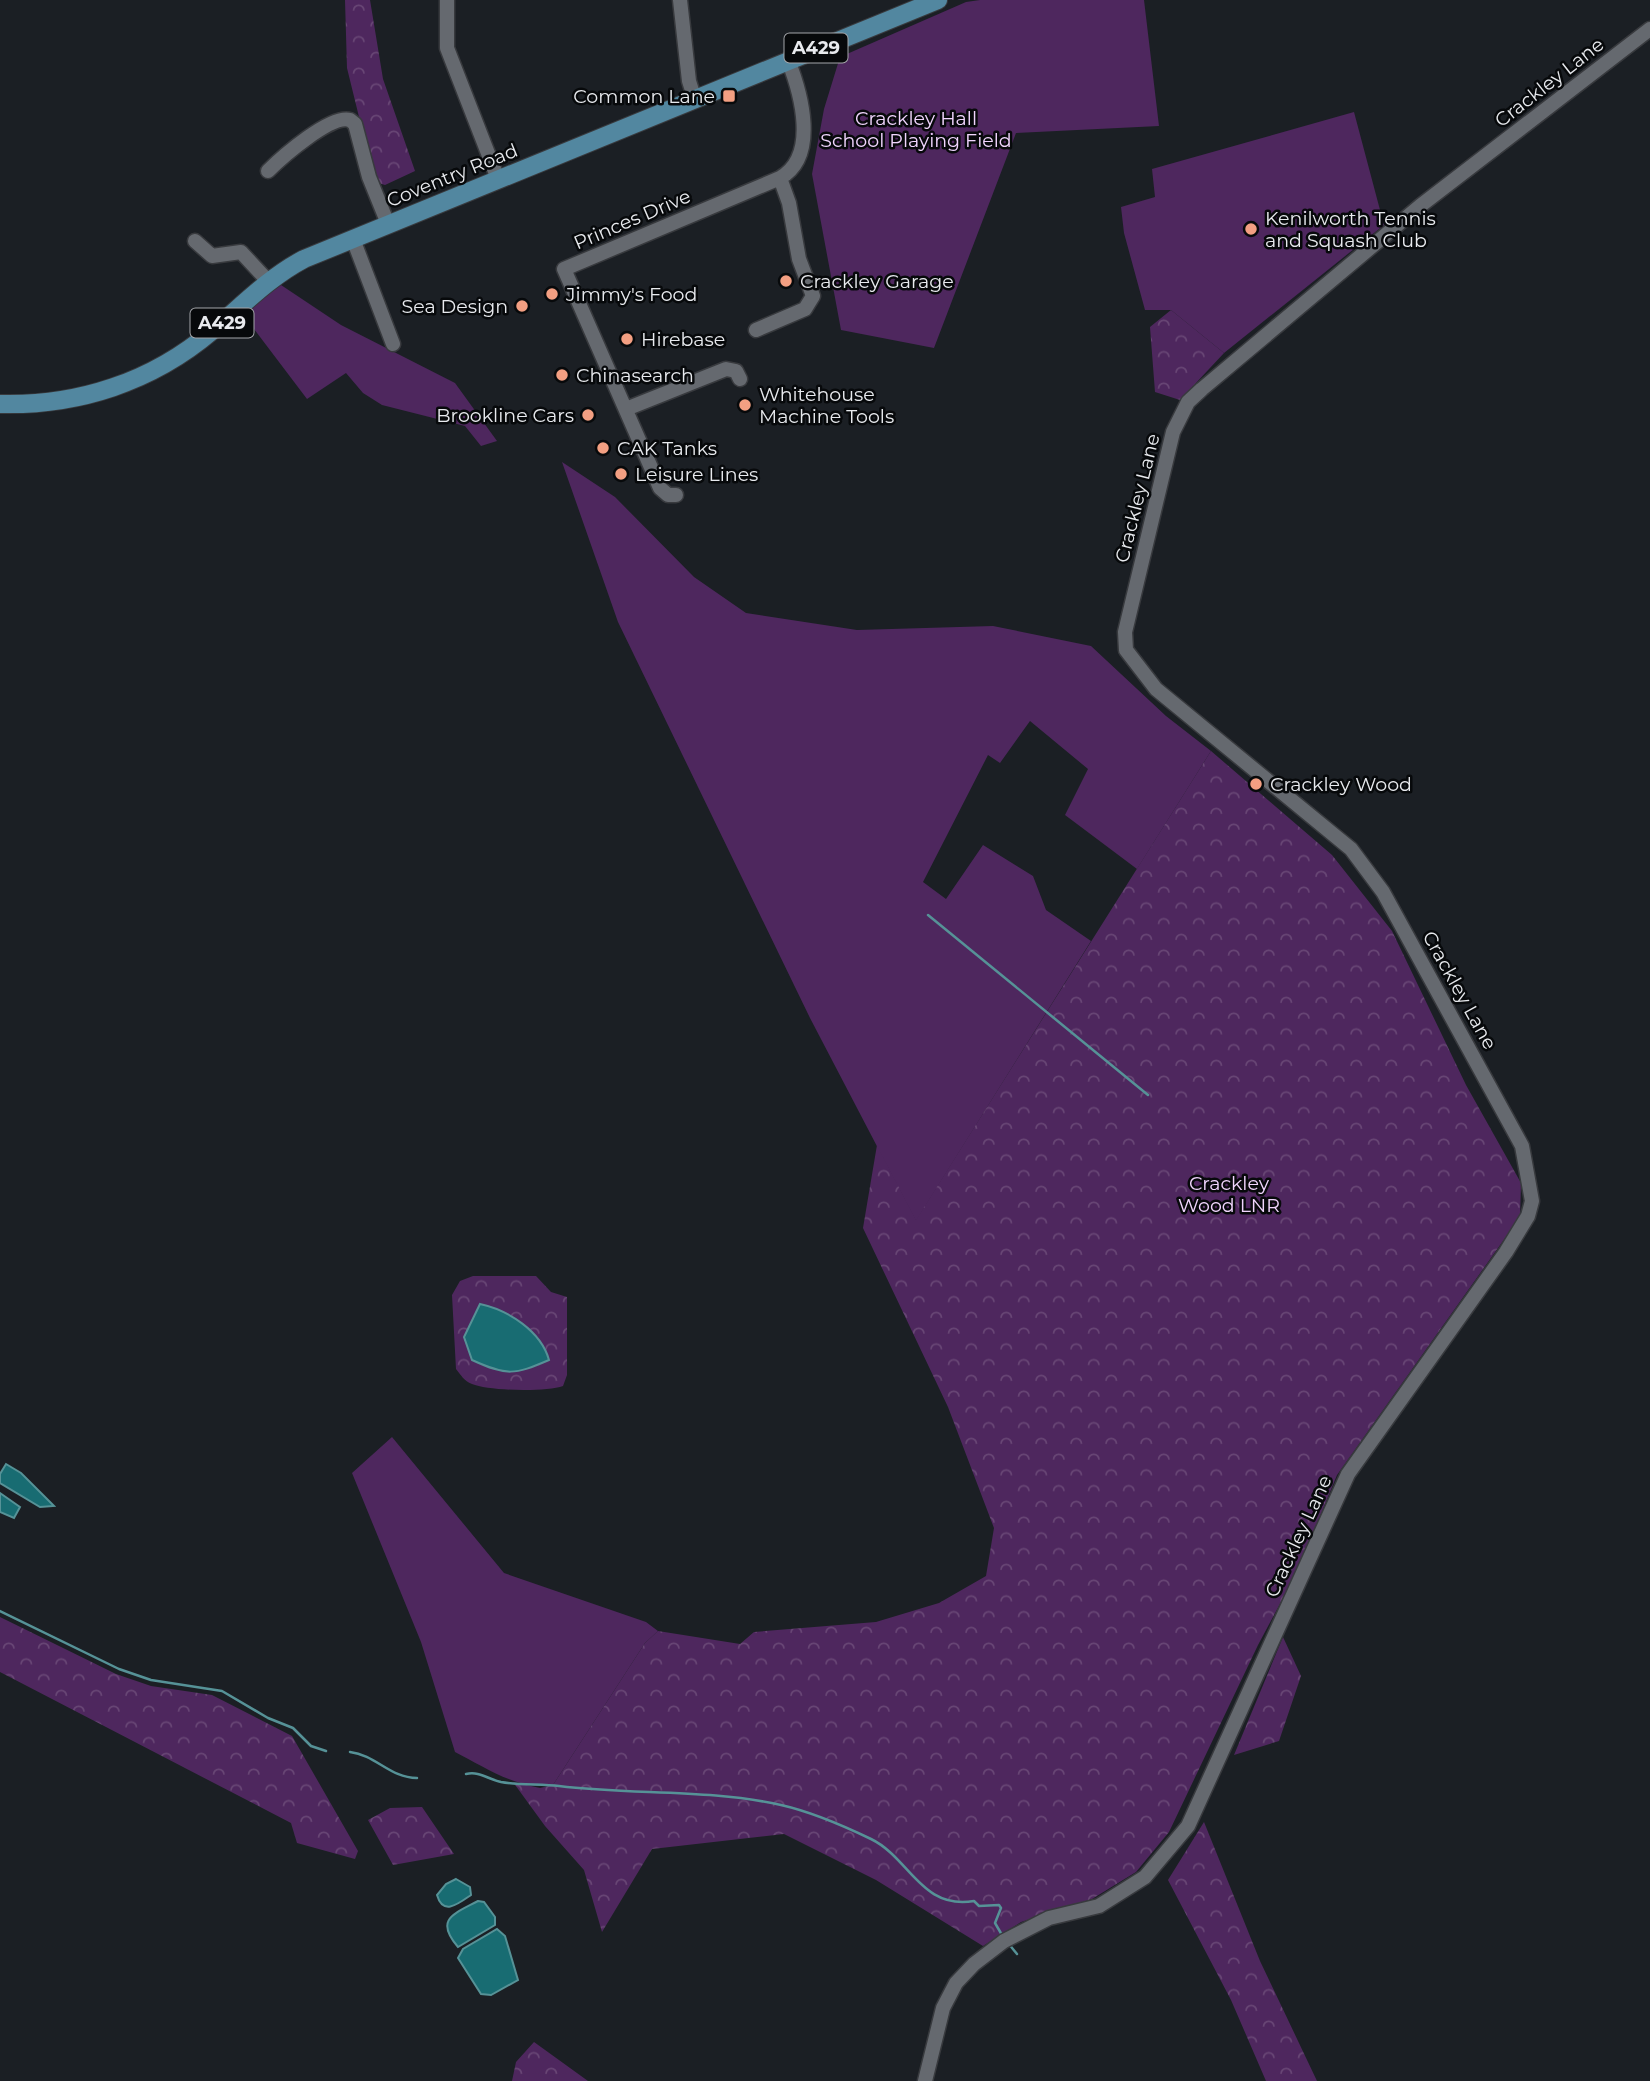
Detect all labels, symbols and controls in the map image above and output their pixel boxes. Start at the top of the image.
road number: A429 [784,33,848,62]
street label: Crackley Lane [1490,33,1608,132]
place label: Common Lane [573,85,715,108]
marker: Common Lane [721,88,737,104]
park label: Crackley Hall School Playing Field [820,107,1012,152]
street label: Coventry Road [383,139,521,212]
street label: Princes Drive [570,185,694,254]
place label: Kenilworth Tennis and Squash Club [1265,207,1436,252]
marker: Kenilworth Tennis and Squash Club [1243,221,1259,237]
place label: Crackley Garage [800,270,954,293]
marker: Crackley Garage [778,273,794,289]
place label: Jimmy's Food [565,283,697,306]
marker: Jimmy's Food [544,286,560,302]
place label: Sea Design [402,295,508,318]
marker: Sea Design [514,298,530,314]
road number: A429 [190,309,254,338]
place label: Hirebase [641,328,725,351]
marker: Hirebase [619,331,635,347]
place label: Chinasearch [576,364,694,387]
marker: Chinasearch [554,367,570,383]
place label: Whitehouse Machine Tools [759,383,894,428]
marker: Whitehouse Machine Tools [737,397,753,413]
place label: Brookline Cars [436,404,574,427]
marker: Brookline Cars [580,407,596,423]
street label: Crackley Lane [1110,431,1165,565]
place label: CAK Tanks [617,437,717,460]
marker: CAK Tanks [595,440,611,456]
place label: Leisure Lines [635,463,758,486]
marker: Leisure Lines [613,466,629,482]
place label: Crackley Wood [1270,773,1412,796]
marker: Crackley Wood [1248,776,1264,792]
street label: Crackley Lane [1418,927,1502,1054]
park label: Crackley Wood LNR [1178,1172,1280,1217]
street label: Crackley Lane [1260,1472,1337,1601]

